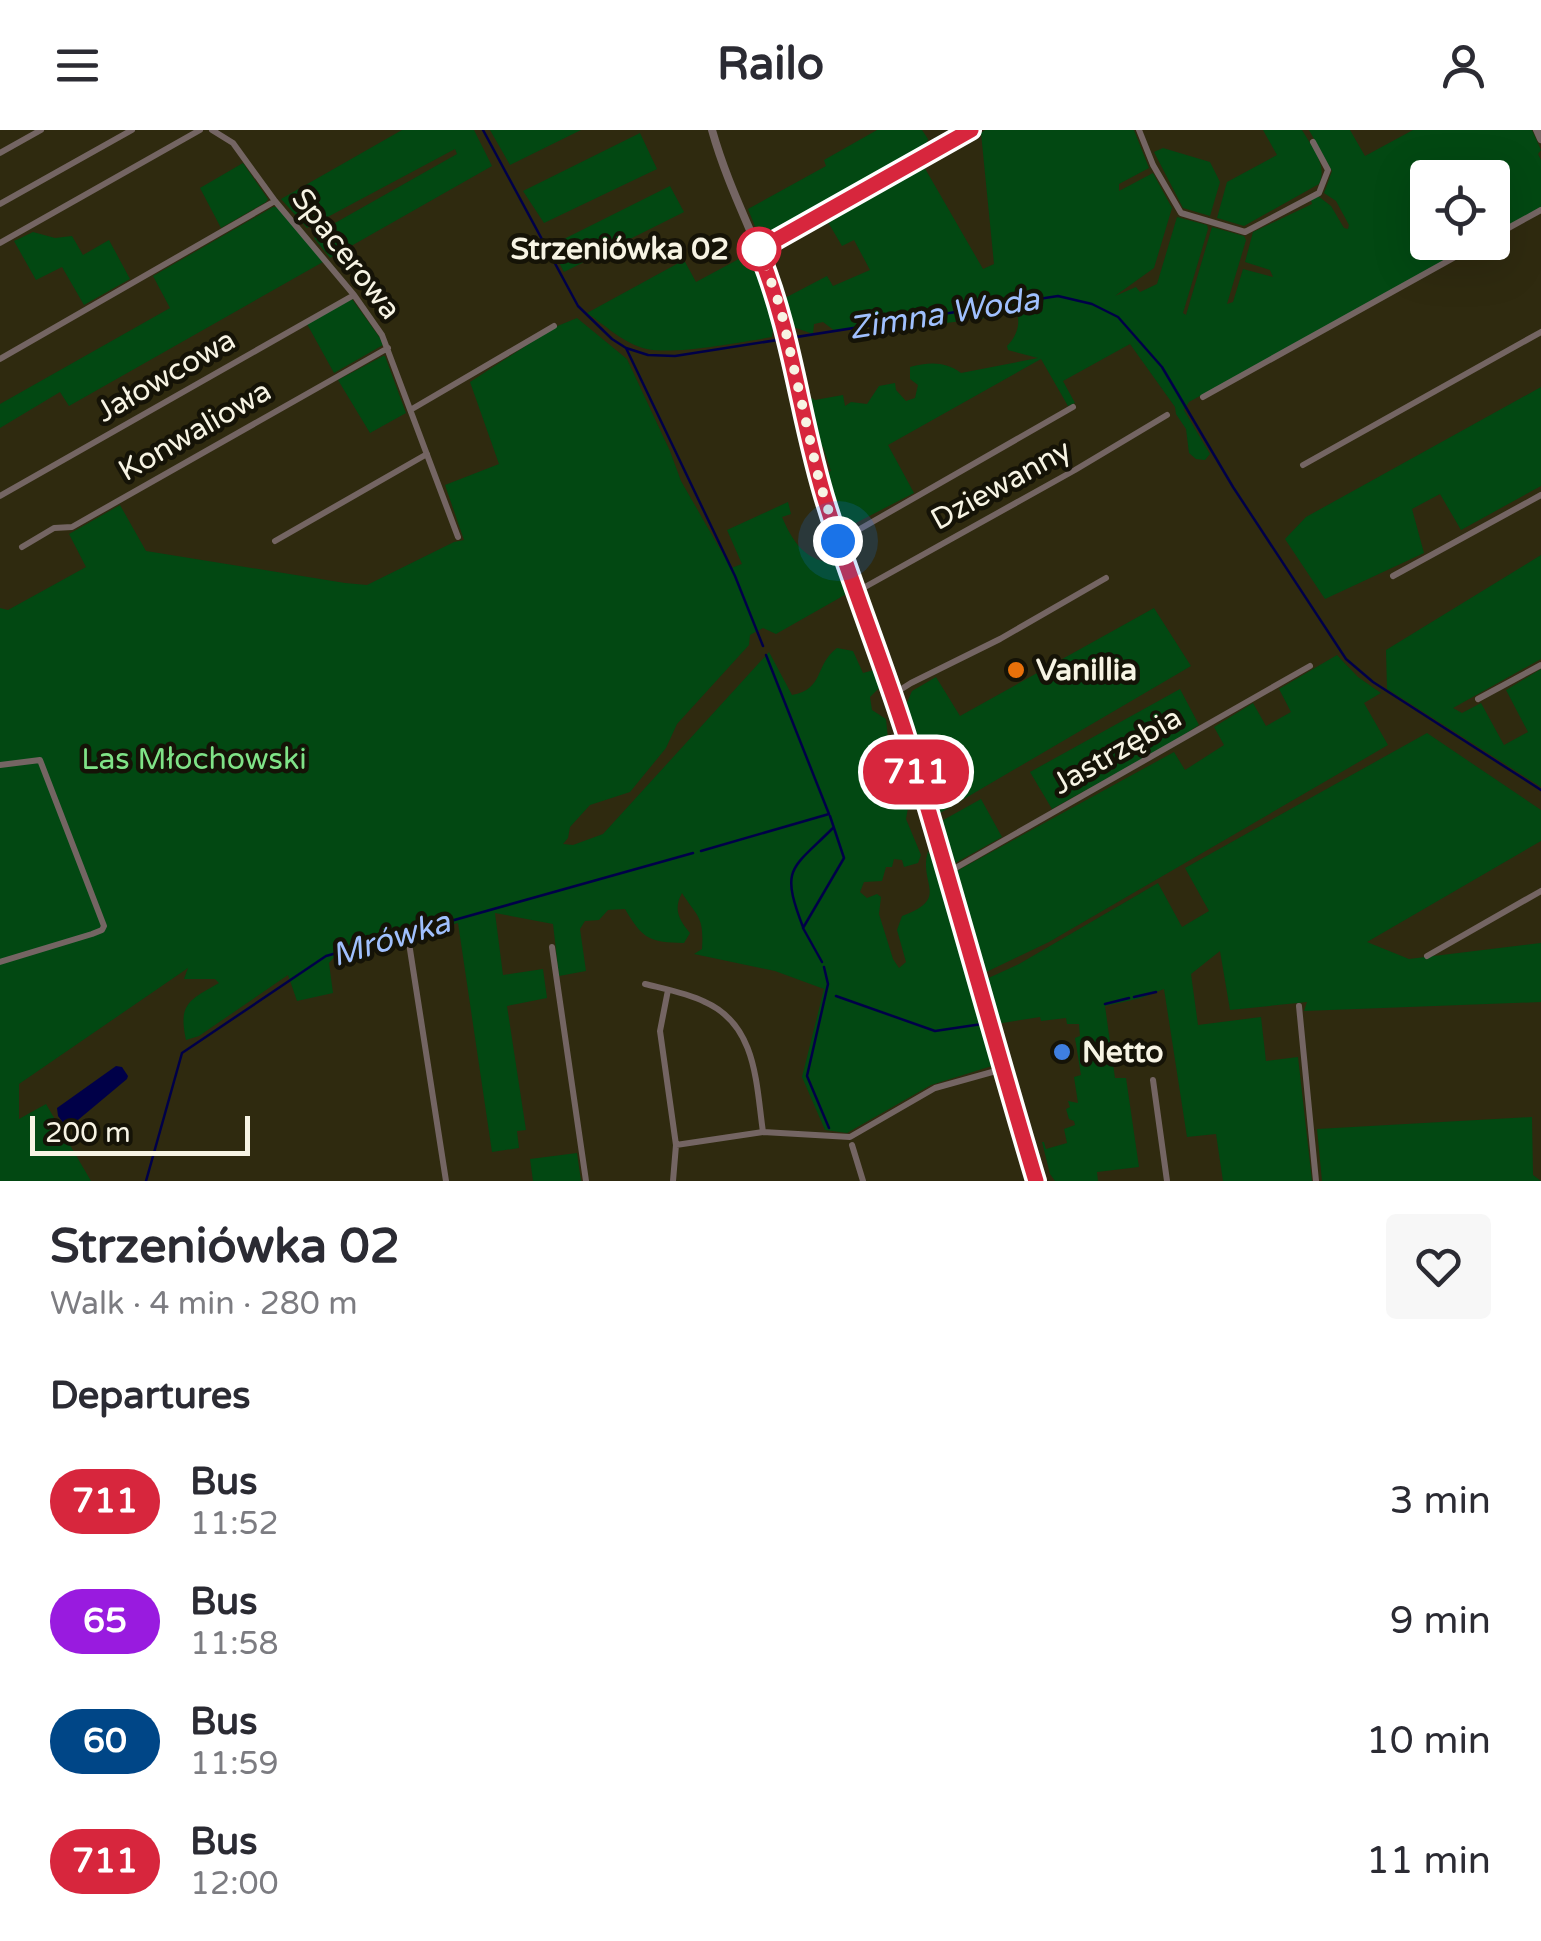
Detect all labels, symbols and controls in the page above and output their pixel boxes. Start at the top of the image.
icon: menu [50,38,105,93]
text: Railo [717,38,824,92]
icon: person [1436,38,1491,93]
map controls [1410,160,1510,260]
button: locate [1410,160,1510,260]
street label: Spacerowa [283,181,409,327]
marker: Strzeniówka 02 [738,228,780,270]
place label: Strzeniówka 02 [510,231,729,268]
water label: Zimna Woda [846,280,1043,348]
street label: Jałowcowa [90,321,242,431]
street label: Konwaliowa [112,372,278,490]
street label: Dziewanny [924,431,1078,539]
your location [813,516,863,566]
place label: Vanillia [1036,652,1137,689]
marker: Vanillia [1005,659,1027,681]
street label: Jastrzębia [1046,699,1188,803]
line badge: 711 [858,740,974,804]
park label: Las Młochowski [81,741,307,778]
text: 711 [883,751,949,793]
water label: Mrówka [327,903,456,975]
place label: Netto [1082,1034,1164,1071]
marker: Netto [1051,1041,1073,1063]
scale bar [30,1111,250,1156]
text: 200 m [45,1116,131,1150]
button: heart [1386,1214,1491,1319]
text: Strzeniówka 02 [50,1218,400,1276]
text: Walk · 4 min · 280 m [50,1285,358,1323]
text: Departures [50,1373,251,1419]
text: Bus [190,1459,257,1505]
text: 3 min [1390,1478,1491,1524]
text: 711 [72,1480,138,1522]
text: 11:52 [190,1505,279,1543]
text: Bus [190,1579,257,1625]
text: 9 min [1390,1598,1491,1644]
text: 65 [83,1600,127,1642]
text: 11:58 [190,1625,279,1663]
text: Bus [190,1699,257,1745]
text: 10 min [1366,1718,1491,1764]
text: 60 [83,1720,127,1762]
text: 11:59 [190,1745,279,1783]
text: Bus [190,1819,257,1865]
text: 11 min [1366,1838,1491,1884]
text: 711 [72,1840,138,1882]
text: 12:00 [190,1865,279,1903]

